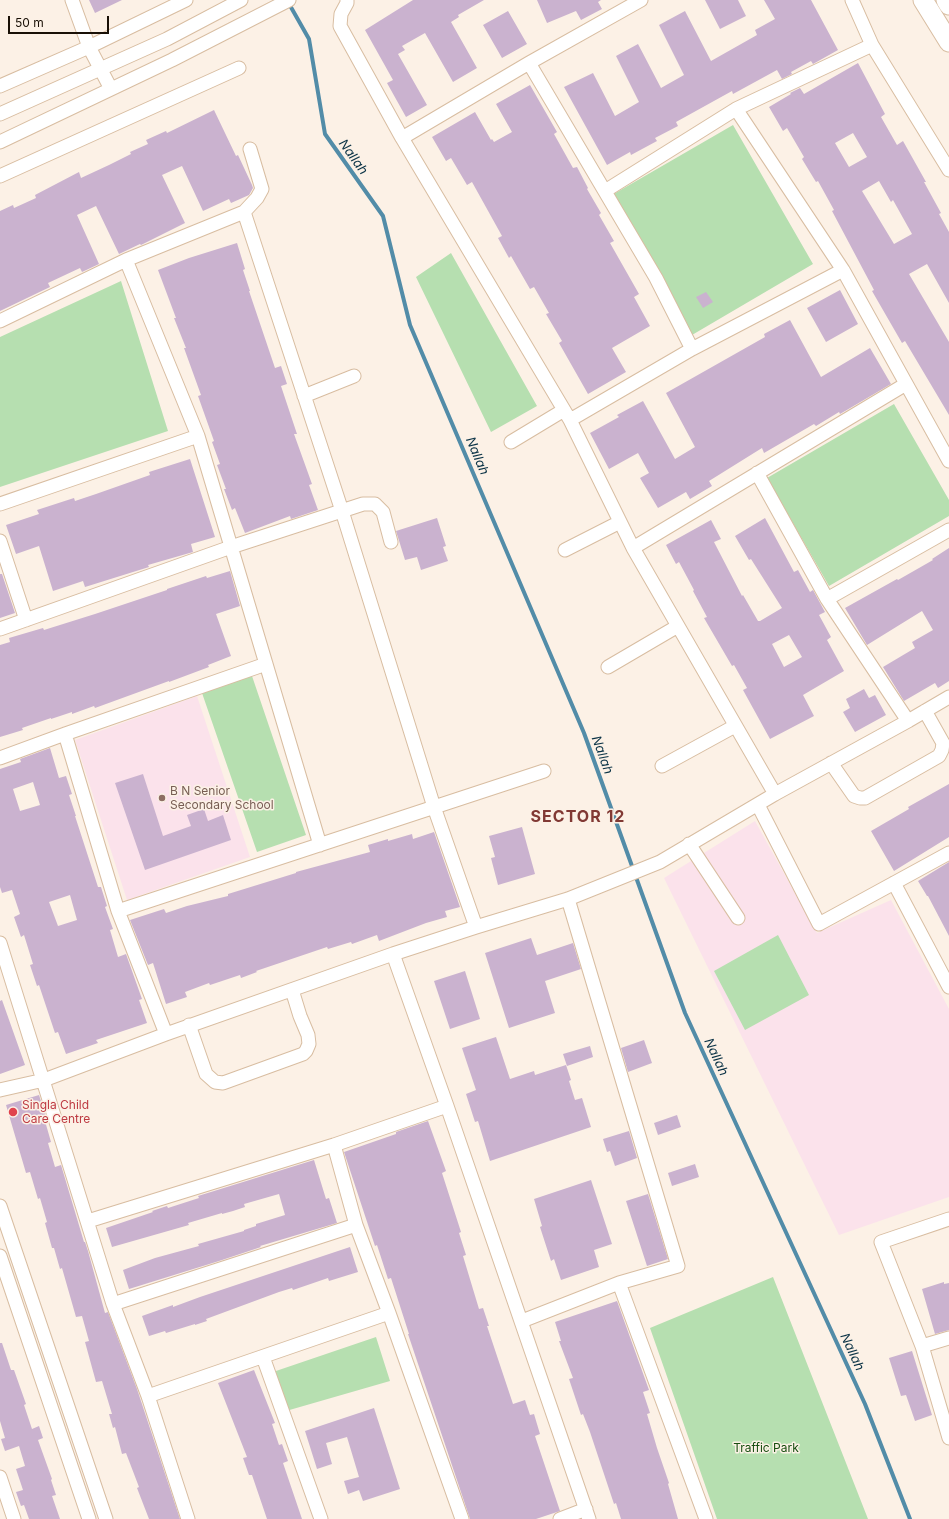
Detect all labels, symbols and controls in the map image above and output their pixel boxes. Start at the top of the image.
scale bar [10,8,111,34]
text: 50 m [15,15,44,30]
water label: Nallah [335,136,371,178]
water label: Nallah [462,435,492,477]
water label: Nallah [588,734,616,776]
place label: B N Senior Secondary School [170,784,274,812]
marker: B N Senior Secondary School [157,793,167,803]
district label: SECTOR 12 [531,807,625,827]
water label: Nallah [701,1036,731,1078]
place label: Singla Child Care Centre [22,1098,90,1126]
marker: Singla Child Care Centre [7,1106,19,1118]
water label: Nallah [837,1331,867,1373]
park label: Traffic Park [733,1441,799,1455]

